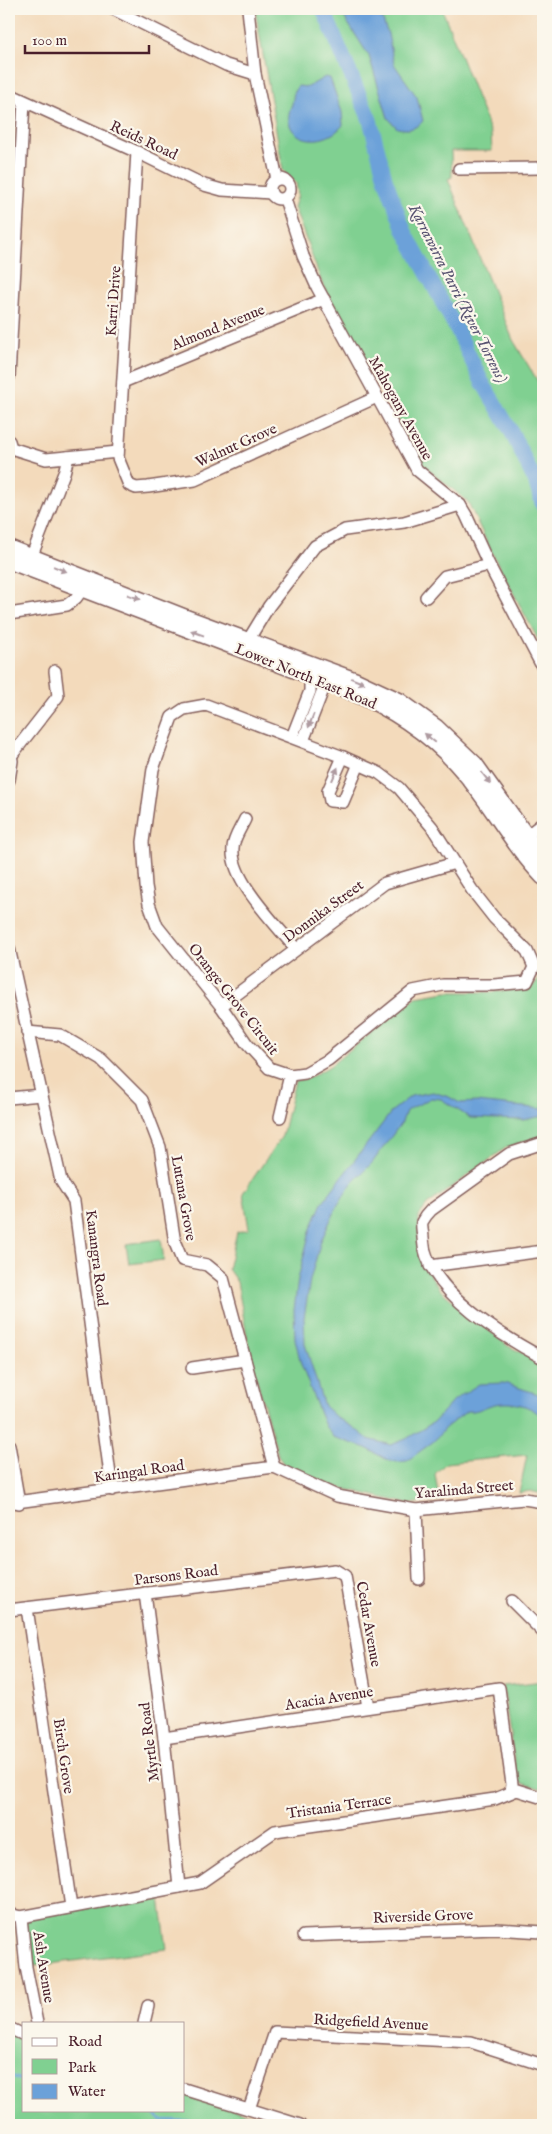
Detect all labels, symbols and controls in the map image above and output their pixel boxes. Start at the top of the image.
scale bar [25,22,149,54]
text: 100 m [32,31,68,50]
street label: Reids Road [107,116,182,165]
water label: Karrawirra Parri (River Torrens) [403,200,511,387]
street label: Karri Drive [102,265,125,337]
street label: Almond Avenue [168,300,268,355]
street label: Mahogany Avenue [364,353,437,463]
street label: Walnut Grove [193,419,280,472]
one-way arrow [53,565,68,573]
one-way arrow [127,593,142,601]
one-way arrow [189,629,204,637]
street label: Lower North East Road [232,639,380,714]
one-way arrow [351,677,366,685]
one-way arrow [307,714,315,729]
one-way arrow [423,733,436,744]
one-way arrow [332,767,340,781]
one-way arrow [481,771,492,784]
street label: Donnika Street [279,876,367,947]
street label: Orange Grove Circuit [184,940,283,1059]
street label: Lutana Grove [167,1154,200,1243]
street label: Kanangra Road [81,1209,112,1308]
street label: Karingal Road [93,1456,186,1487]
street label: Yaralinda Street [414,1476,514,1503]
street label: Parsons Road [133,1561,220,1590]
street label: Cedar Avenue [352,1580,385,1669]
street label: Acacia Avenue [283,1682,375,1715]
street label: Myrtle Road [135,1700,164,1783]
street label: Birch Grove [49,1717,78,1795]
street label: Tristania Terrace [286,1790,393,1823]
street label: Riverside Grove [372,1905,474,1928]
street label: Ash Avenue [28,1929,59,2004]
street label: Ridgefield Avenue [313,2010,429,2035]
legend [22,2022,185,2112]
text: Road [68,2032,103,2051]
text: Park [68,2058,98,2077]
text: Water [68,2082,106,2101]

